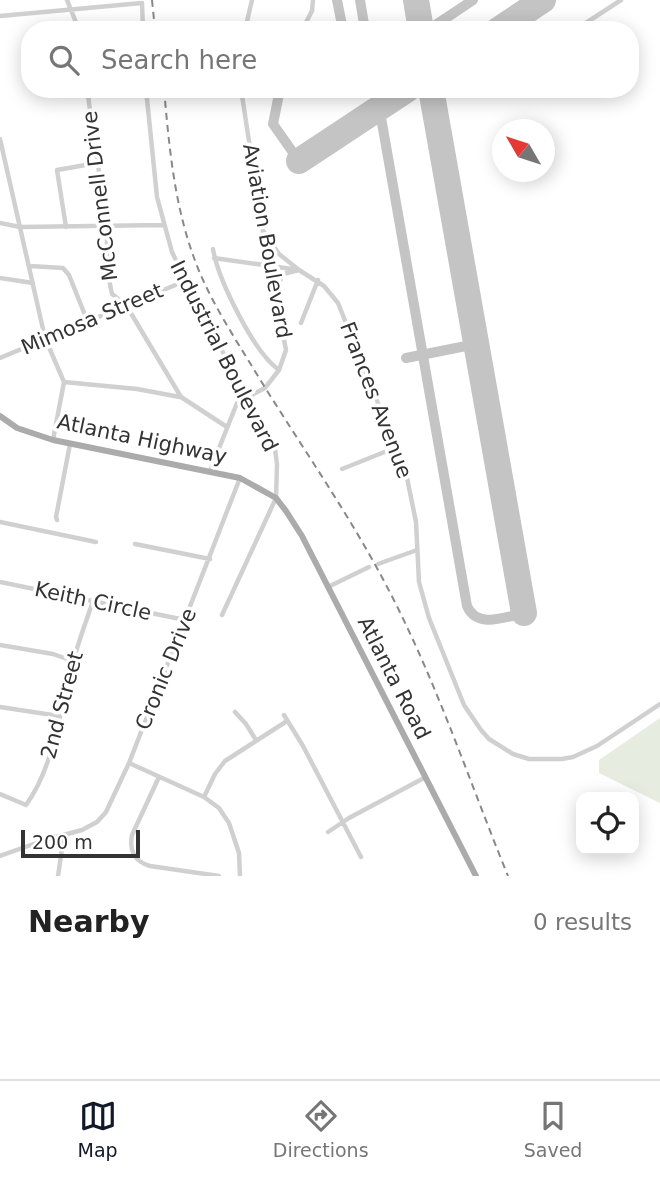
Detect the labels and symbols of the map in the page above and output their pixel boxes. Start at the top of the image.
street label: McConnell Drive [78,110,122,282]
north arrow [492,119,555,182]
street label: Aviation Boulevard [238,142,296,340]
street label: Industrial Boulevard [165,256,283,456]
street label: Mimosa Street [18,278,166,360]
street label: Frances Avenue [335,318,417,482]
street label: Atlanta Highway [55,409,229,469]
street label: Keith Circle [32,577,154,625]
street label: Cronic Drive [131,605,201,733]
street label: Atlanta Road [353,613,435,743]
street label: 2nd Street [36,649,88,761]
scale bar [21,827,140,859]

